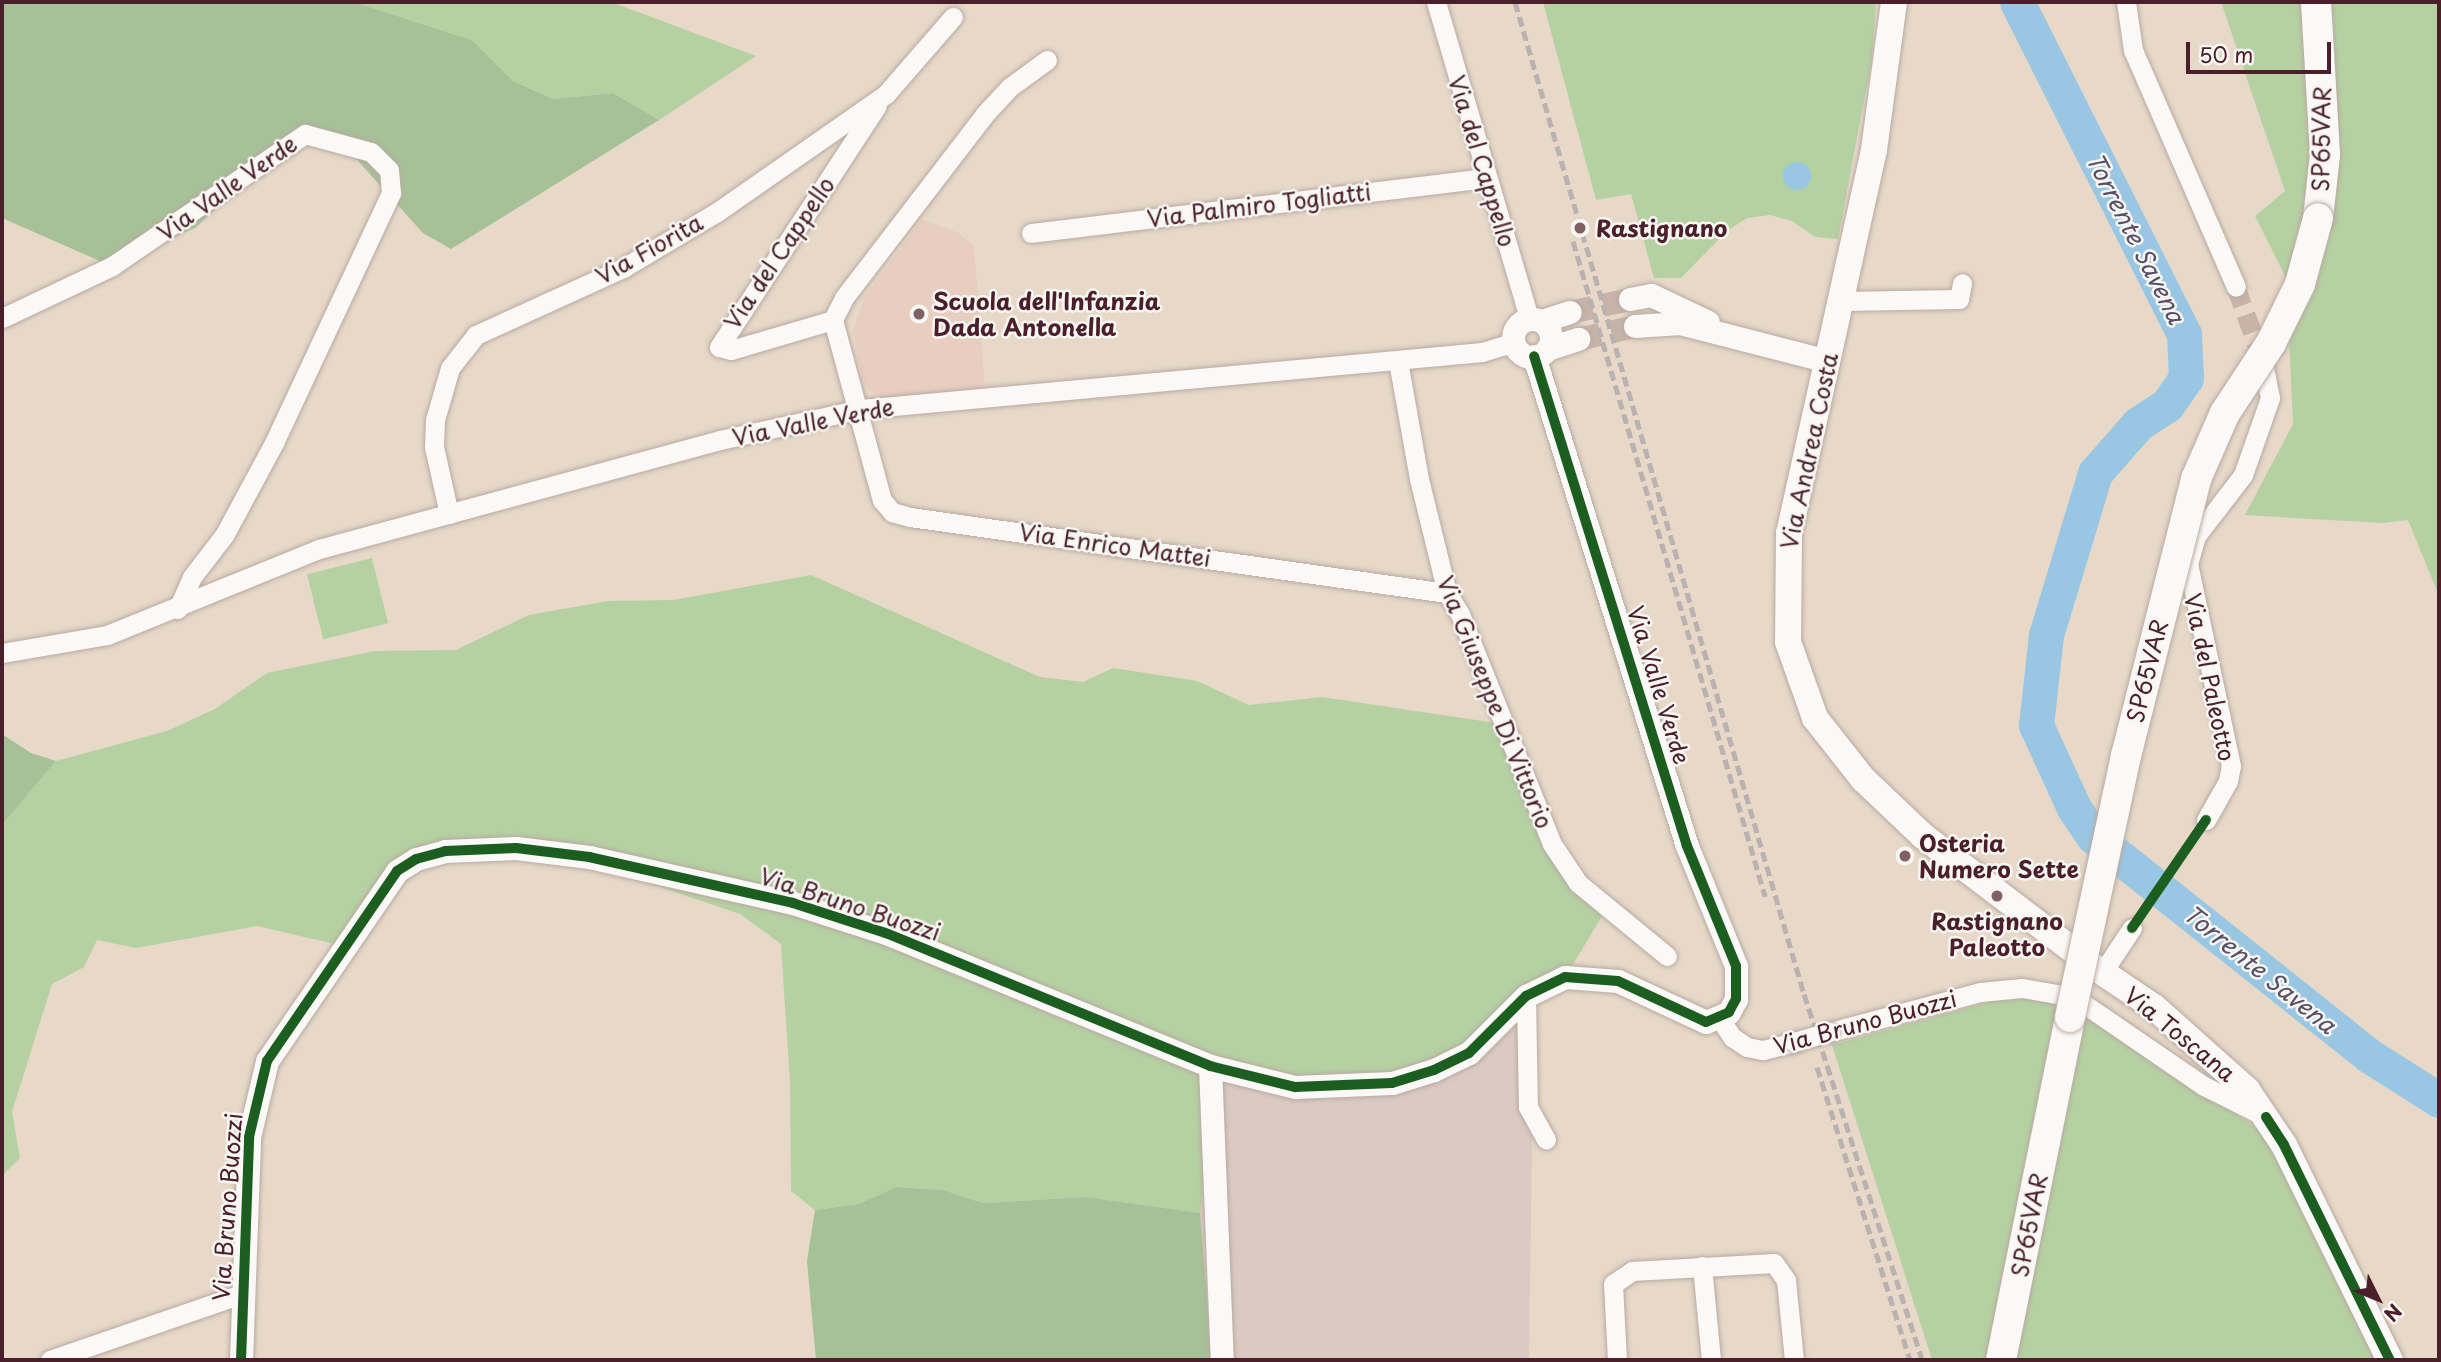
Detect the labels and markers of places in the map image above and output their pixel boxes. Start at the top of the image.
place label: Rastignano [1596,214,1727,242]
marker: Rastignano [1570,218,1590,238]
place label: Scuola dell'Infanzia Dada Antonella [933,287,1163,341]
marker: Scuola dell'Infanzia Dada Antonella [911,306,927,322]
place label: Osteria Numero Sette [1919,829,2078,883]
marker: Osteria Numero Sette [1897,848,1913,864]
marker: Rastignano Paleotto [1989,888,2005,904]
place label: Rastignano Paleotto [1931,907,2063,961]

